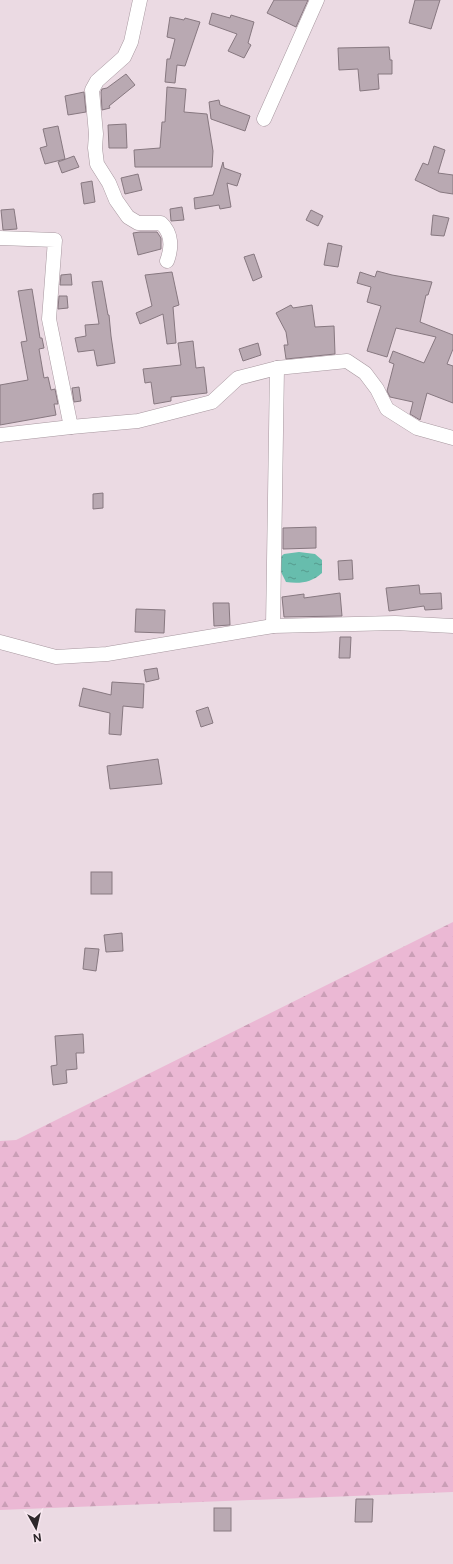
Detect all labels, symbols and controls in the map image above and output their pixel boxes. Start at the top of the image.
north arrow [16,1508,56,1548]
text: N [32,1531,42,1544]

